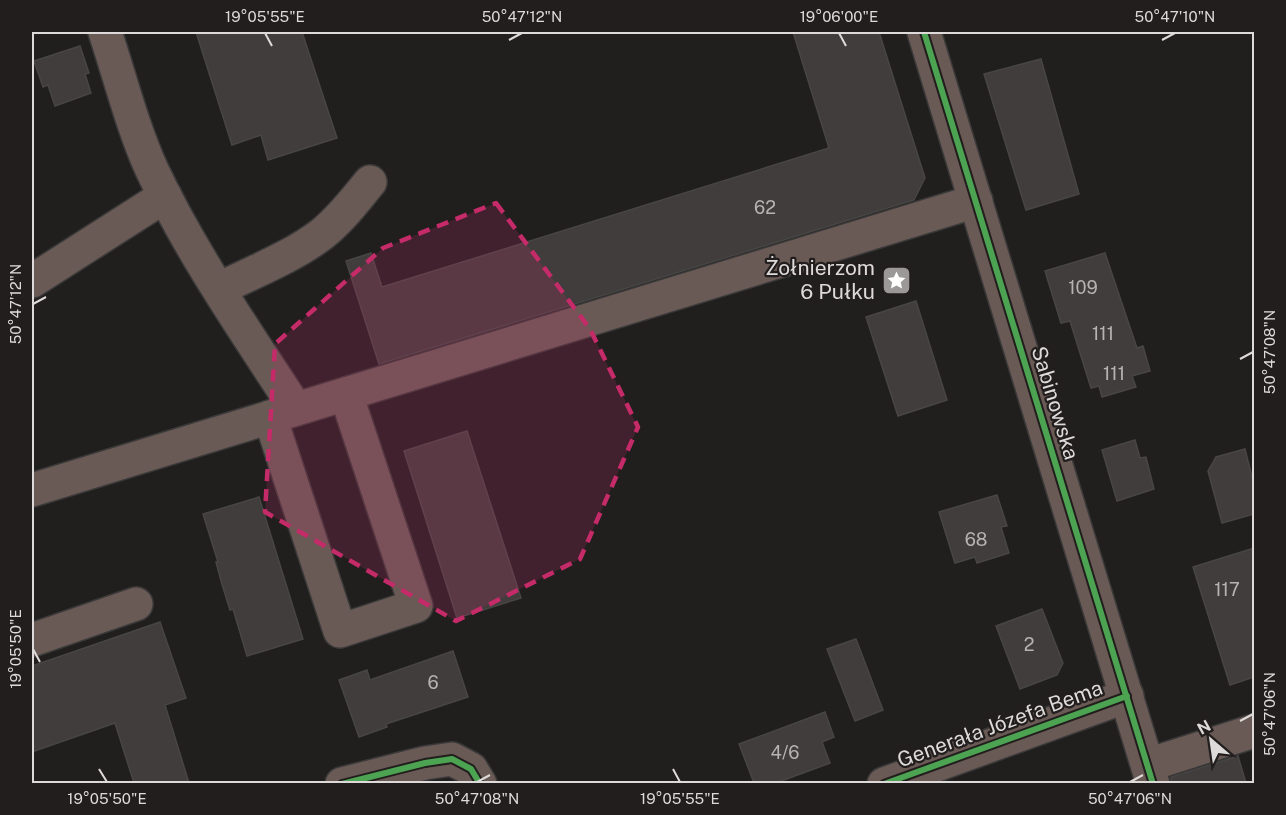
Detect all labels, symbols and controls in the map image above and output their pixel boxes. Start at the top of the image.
text: 19°05'55"E [225,8,305,25]
text: 50°47'12"N [482,8,562,25]
text: 19°06'00"E [800,8,878,25]
text: 50°47'10"N [1135,8,1215,25]
house number: 62 [754,197,776,218]
place label: Żołnierzom 6 Pułku [765,255,875,304]
text: 50°47'12"N [7,264,24,344]
place icon: Żołnierzom 6 Pułku [880,264,912,296]
house number: 109 [1068,277,1098,298]
text: 50°47'08"N [1261,310,1278,394]
house number: 111 [1092,323,1114,344]
street label: Sabinowska [1026,343,1085,463]
house number: 111 [1103,363,1125,384]
house number: 68 [965,529,987,550]
house number: 117 [1214,579,1240,600]
text: 19°05'50"E [7,609,24,689]
house number: 2 [1024,634,1034,655]
house number: 6 [427,672,439,693]
text: 50°47'06"N [1261,672,1278,756]
street label: Generała Józefa Bema [894,675,1106,772]
north arrow [1181,710,1241,770]
text: N [1194,716,1214,739]
house number: 4/6 [771,742,799,763]
text: 19°05'50"E [67,790,147,807]
text: 50°47'08"N [435,790,519,807]
text: 19°05'55"E [640,790,720,807]
text: 50°47'06"N [1088,790,1172,807]

